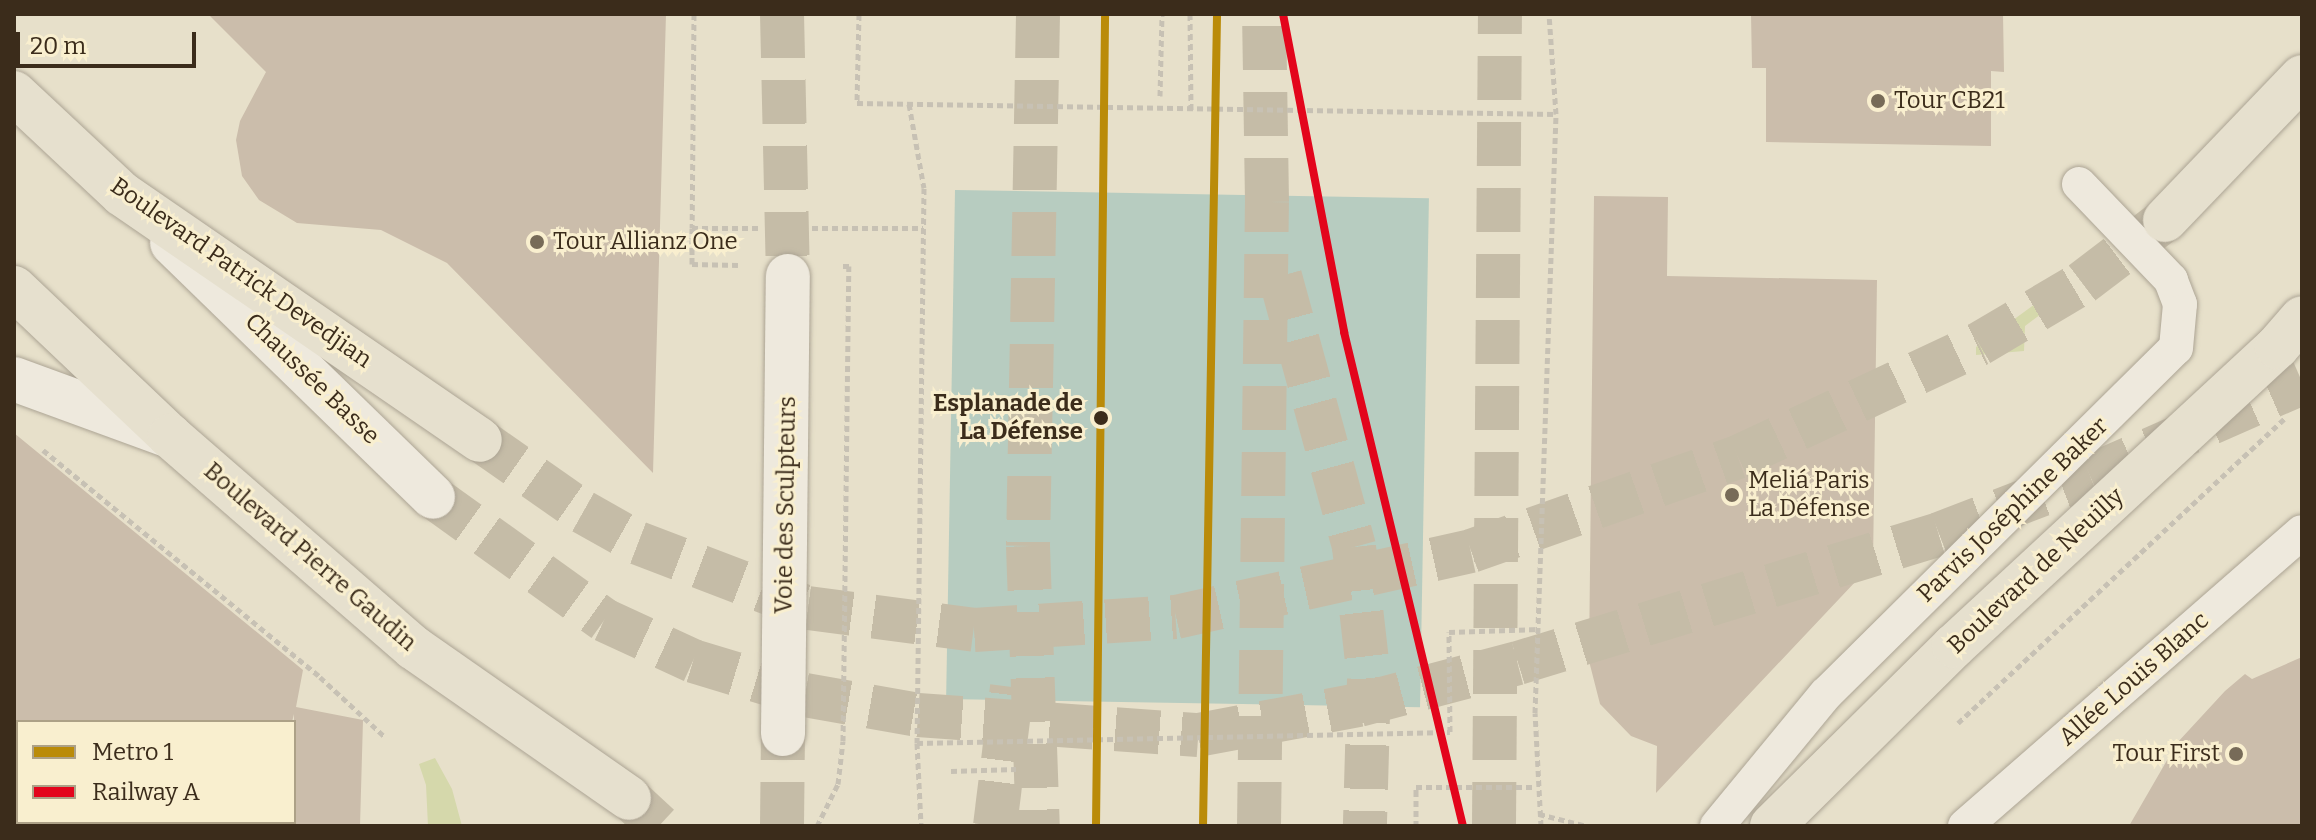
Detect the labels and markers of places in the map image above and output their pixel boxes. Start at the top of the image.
place label: Tour CB21 [1894,87,2005,115]
marker: Tour CB21 [1869,92,1887,110]
place label: Tour Allianz One [553,228,738,256]
marker: Tour Allianz One [528,233,546,251]
place label: Esplanade de La Défense [933,390,1083,446]
marker: Esplanade de La Défense [1090,407,1112,429]
place label: Meliá Paris La Défense [1748,467,1870,523]
marker: Meliá Paris La Défense [1723,486,1741,504]
place label: Tour First [2112,740,2220,768]
marker: Tour First [2227,745,2245,763]

